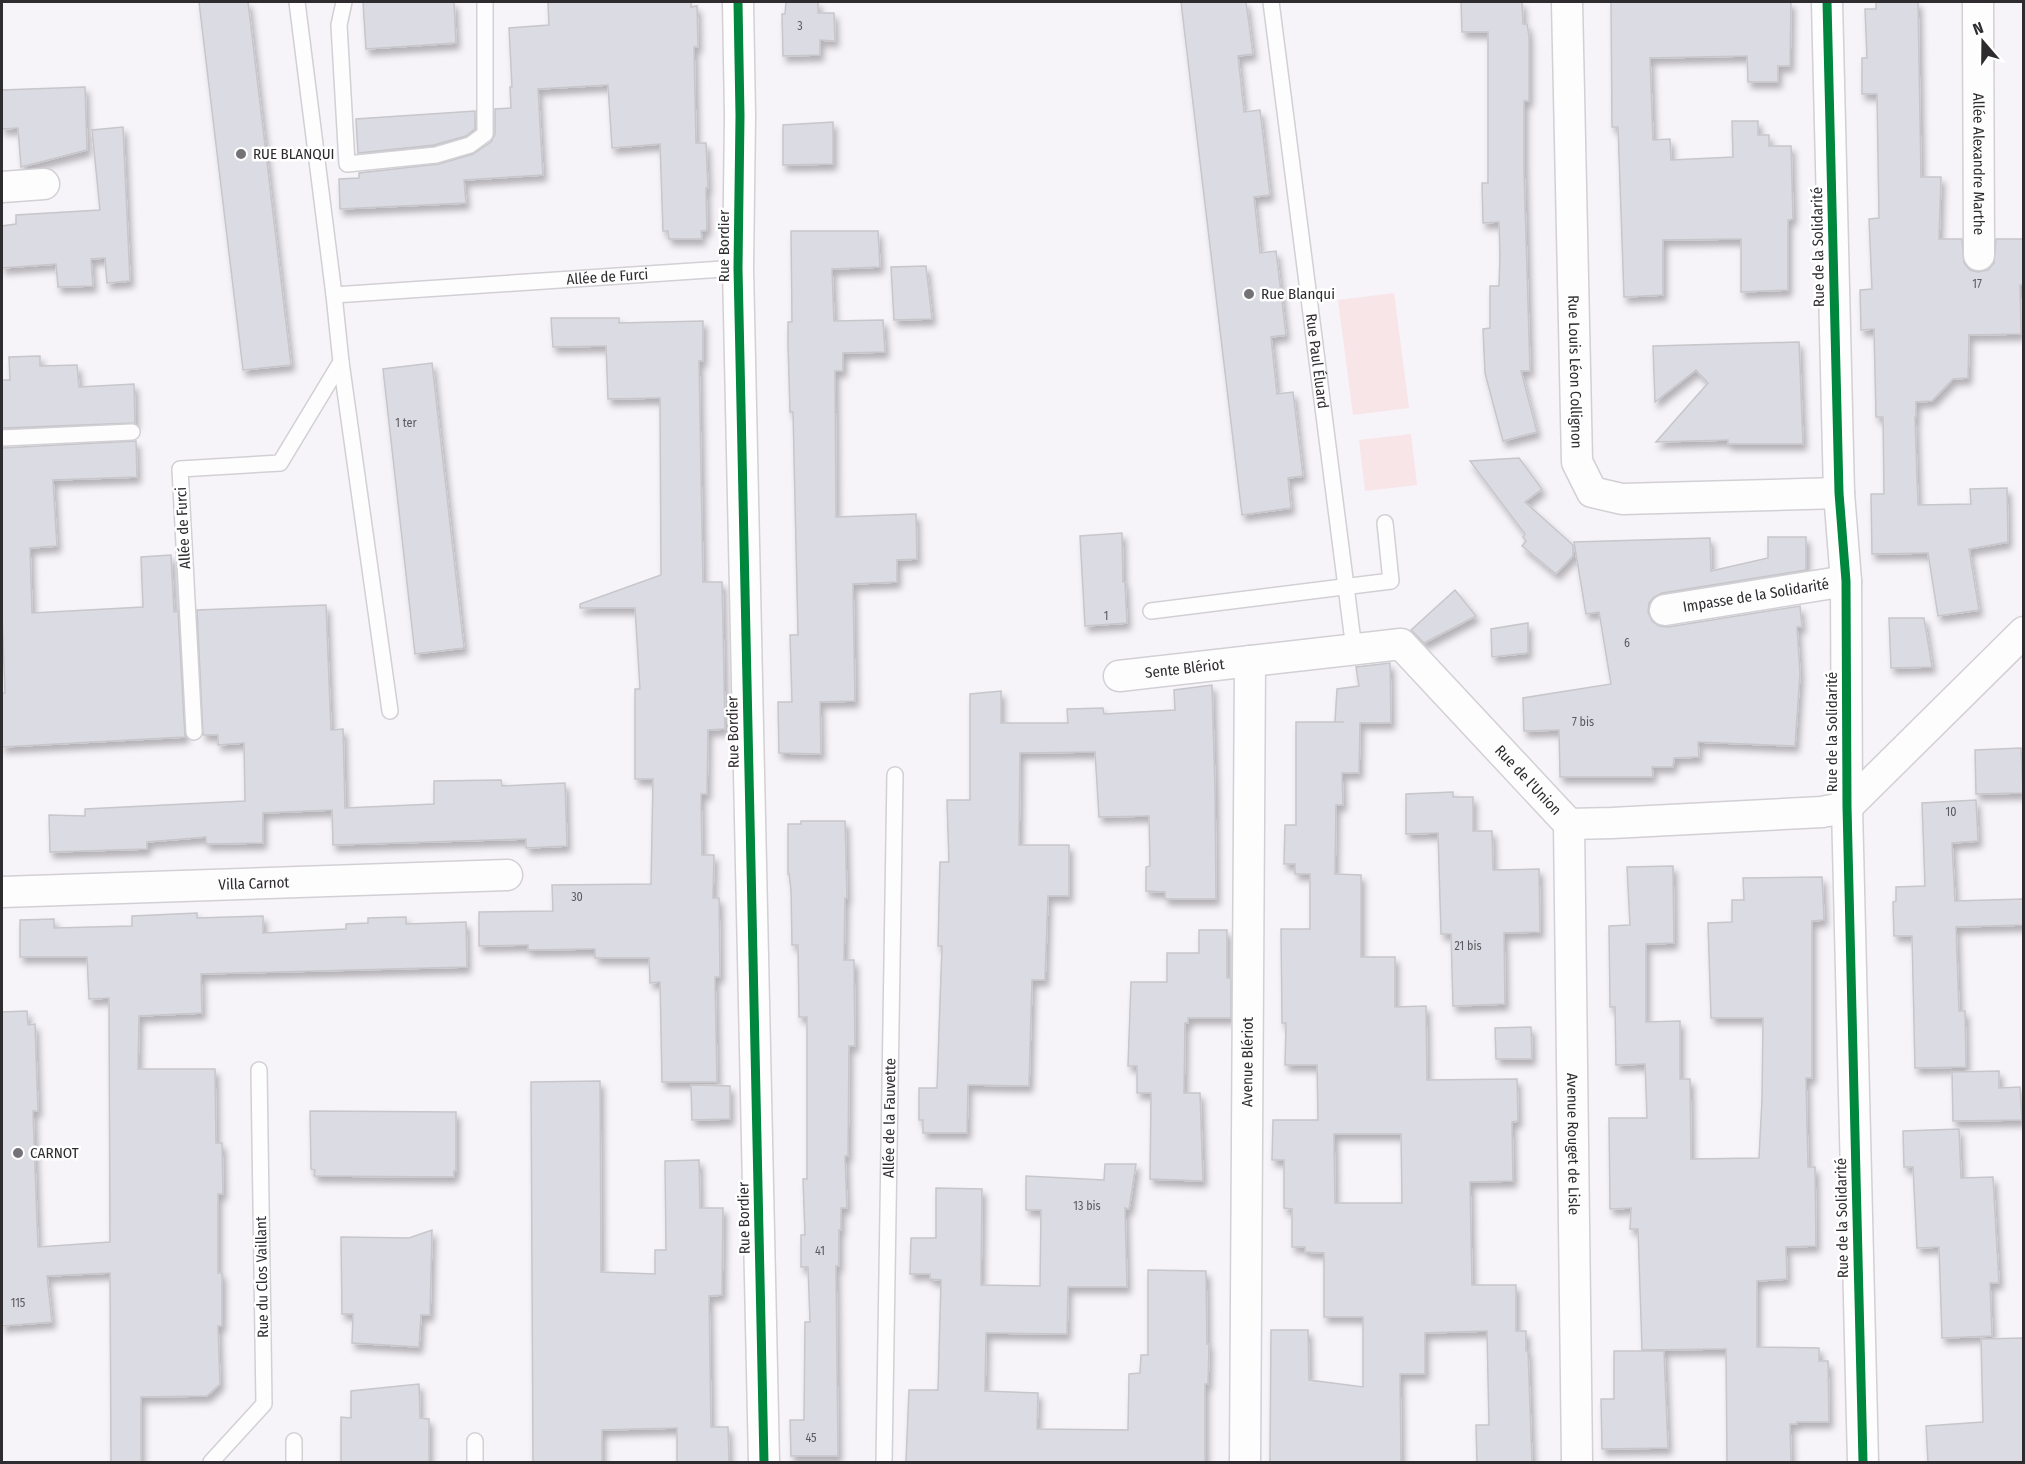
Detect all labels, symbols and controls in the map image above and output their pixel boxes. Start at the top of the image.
north arrow [1953,12,2013,72]
text: N [1970,18,1986,39]
house number: 3 [797,19,803,33]
street label: Allée Alexandre Marthe [1969,93,1988,235]
place label: RUE BLANQUI [253,145,334,163]
marker: RUE BLANQUI [234,147,248,161]
street label: Rue de la Solidarité [1808,187,1828,307]
street label: Rue Bordier [715,209,733,282]
street label: Allée de Furci [566,265,649,288]
house number: 17 [1972,277,1982,291]
place label: Rue Blanqui [1261,285,1335,303]
marker: Rue Blanqui [1242,287,1256,301]
street label: Rue Louis Léon Collignon [1564,295,1586,449]
street label: Rue Paul Éluard [1302,312,1332,410]
house number: 1 ter [395,416,417,430]
street label: Allée de Furci [172,487,194,569]
street label: Impasse de la Solidarité [1682,575,1830,616]
house number: 1 [1104,609,1108,623]
house number: 6 [1624,636,1630,650]
street label: Sente Blériot [1144,655,1225,682]
street label: Rue de la Solidarité [1823,672,1841,792]
street label: Rue Bordier [723,695,743,768]
house number: 7 bis [1572,715,1594,729]
street label: Rue de l'Union [1491,741,1565,819]
house number: 10 [1946,805,1956,819]
street label: Villa Carnot [218,873,290,894]
house number: 30 [571,890,583,904]
house number: 21 bis [1454,939,1482,953]
street label: Avenue Blériot [1238,1017,1257,1107]
street label: Allée de la Fauvette [880,1058,899,1178]
street label: Avenue Rouget de Lisle [1563,1073,1583,1215]
place label: CARNOT [30,1144,79,1162]
marker: CARNOT [11,1146,25,1160]
street label: Rue de la Solidarité [1832,1158,1852,1278]
street label: Rue Bordier [734,1181,754,1254]
house number: 13 bis [1073,1199,1101,1213]
street label: Rue du Clos Vaillant [252,1216,272,1338]
house number: 41 [815,1244,825,1258]
house number: 115 [11,1296,26,1310]
house number: 45 [805,1431,817,1445]

